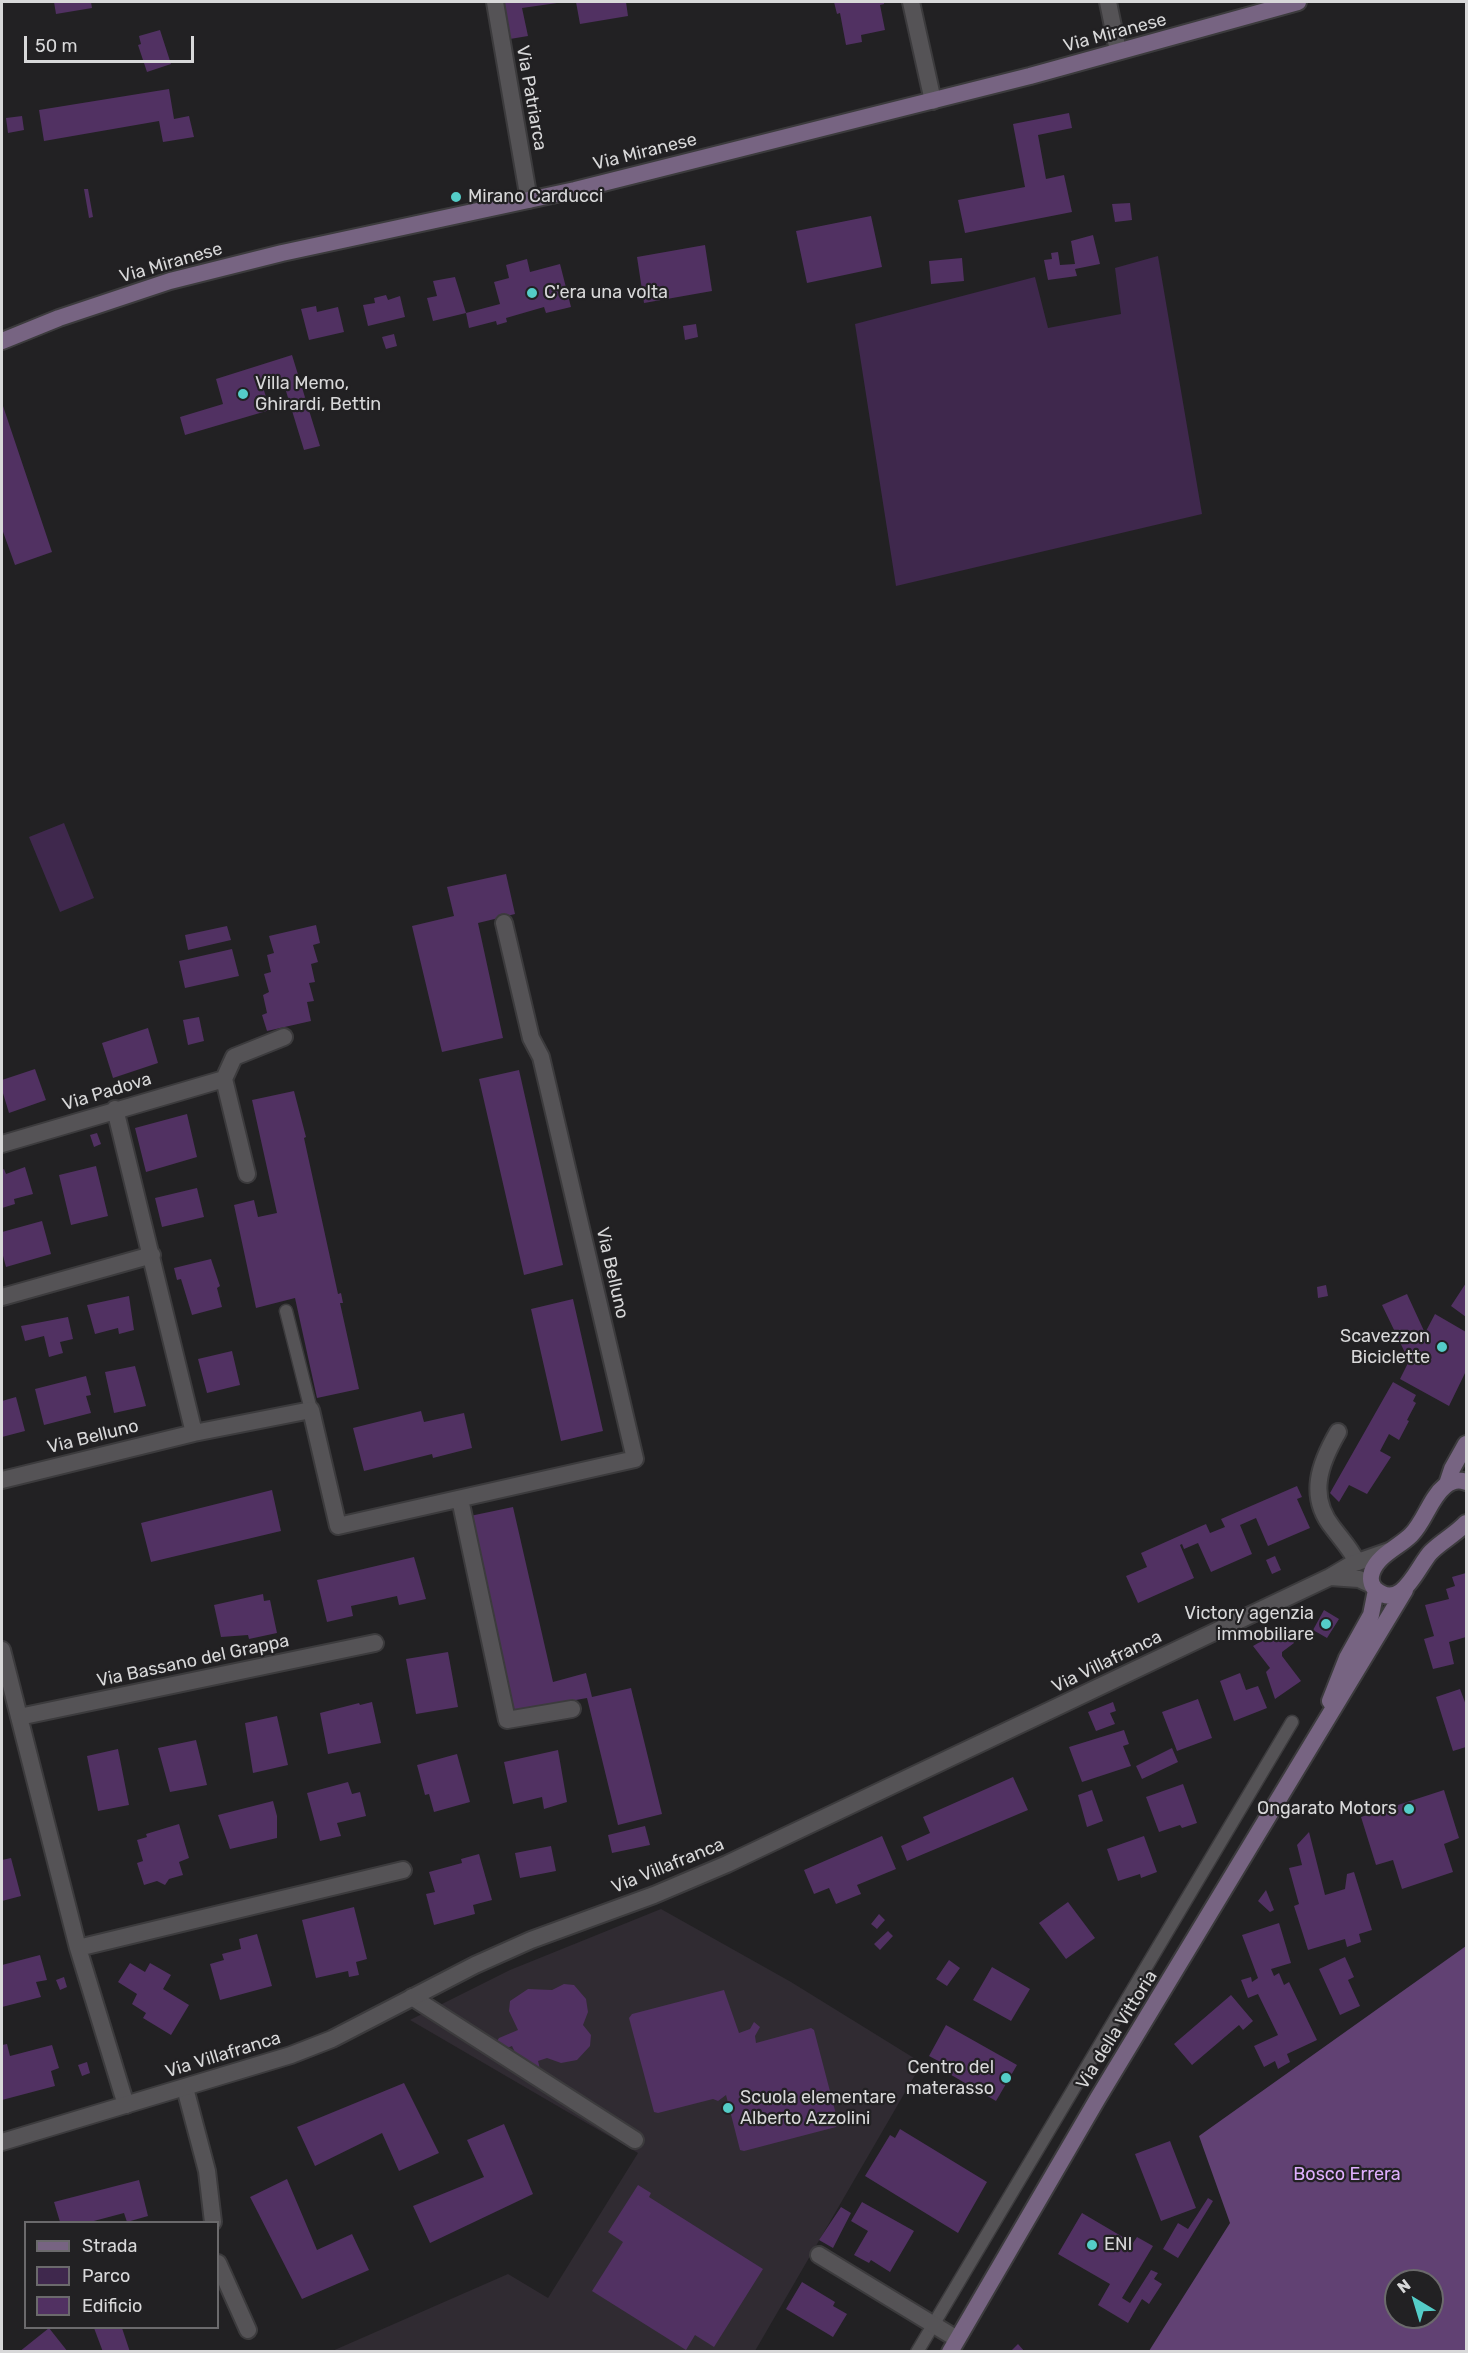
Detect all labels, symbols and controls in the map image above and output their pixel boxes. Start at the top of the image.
street label: Via Miranese [1061,9,1169,57]
scale bar [27,24,196,62]
text: 50 m [35,35,78,57]
street label: Via Patriarca [511,44,551,152]
street label: Via Miranese [591,129,699,175]
place label: Mirano Carducci [468,186,603,208]
marker: Mirano Carducci [449,190,463,204]
street label: Via Miranese [117,238,225,288]
place label: C'era una volta [544,282,668,304]
marker: C'era una volta [525,286,539,300]
place label: Villa Memo, Ghirardi, Bettin [255,373,381,416]
marker: Villa Memo, Ghirardi, Bettin [236,387,250,401]
street label: Via Padova [60,1068,154,1116]
street label: Via Belluno [591,1225,633,1321]
place label: Scavezzon Biciclette [1340,1326,1430,1368]
marker: Scavezzon Biciclette [1435,1340,1449,1354]
street label: Via Belluno [45,1415,141,1459]
place label: Victory agenzia immobiliare [1184,1603,1314,1646]
marker: Victory agenzia immobiliare [1319,1617,1333,1631]
street label: Via Villafranca [1049,1626,1165,1698]
street label: Via Bassano del Grappa [95,1630,291,1692]
place label: Ongarato Motors [1257,1798,1397,1820]
marker: Ongarato Motors [1402,1802,1416,1816]
street label: Via Villafranca [609,1834,727,1898]
street label: Via della Vittoria [1072,1967,1162,2093]
street label: Via Villafranca [163,2027,283,2083]
place label: Centro del materasso [906,2057,994,2100]
marker: Centro del materasso [999,2071,1013,2085]
place label: Scuola elementare Alberto Azzolini [740,2087,896,2130]
marker: Scuola elementare Alberto Azzolini [721,2101,735,2115]
park label: Bosco Errera [1293,2164,1401,2186]
legend [24,2221,219,2329]
place label: ENI [1104,2234,1132,2256]
text: Strada [82,2235,138,2257]
marker: ENI [1085,2238,1099,2252]
text: Parco [82,2265,130,2287]
north arrow [1384,2269,1444,2329]
text: N [1393,2275,1414,2297]
text: Edificio [82,2295,142,2317]

